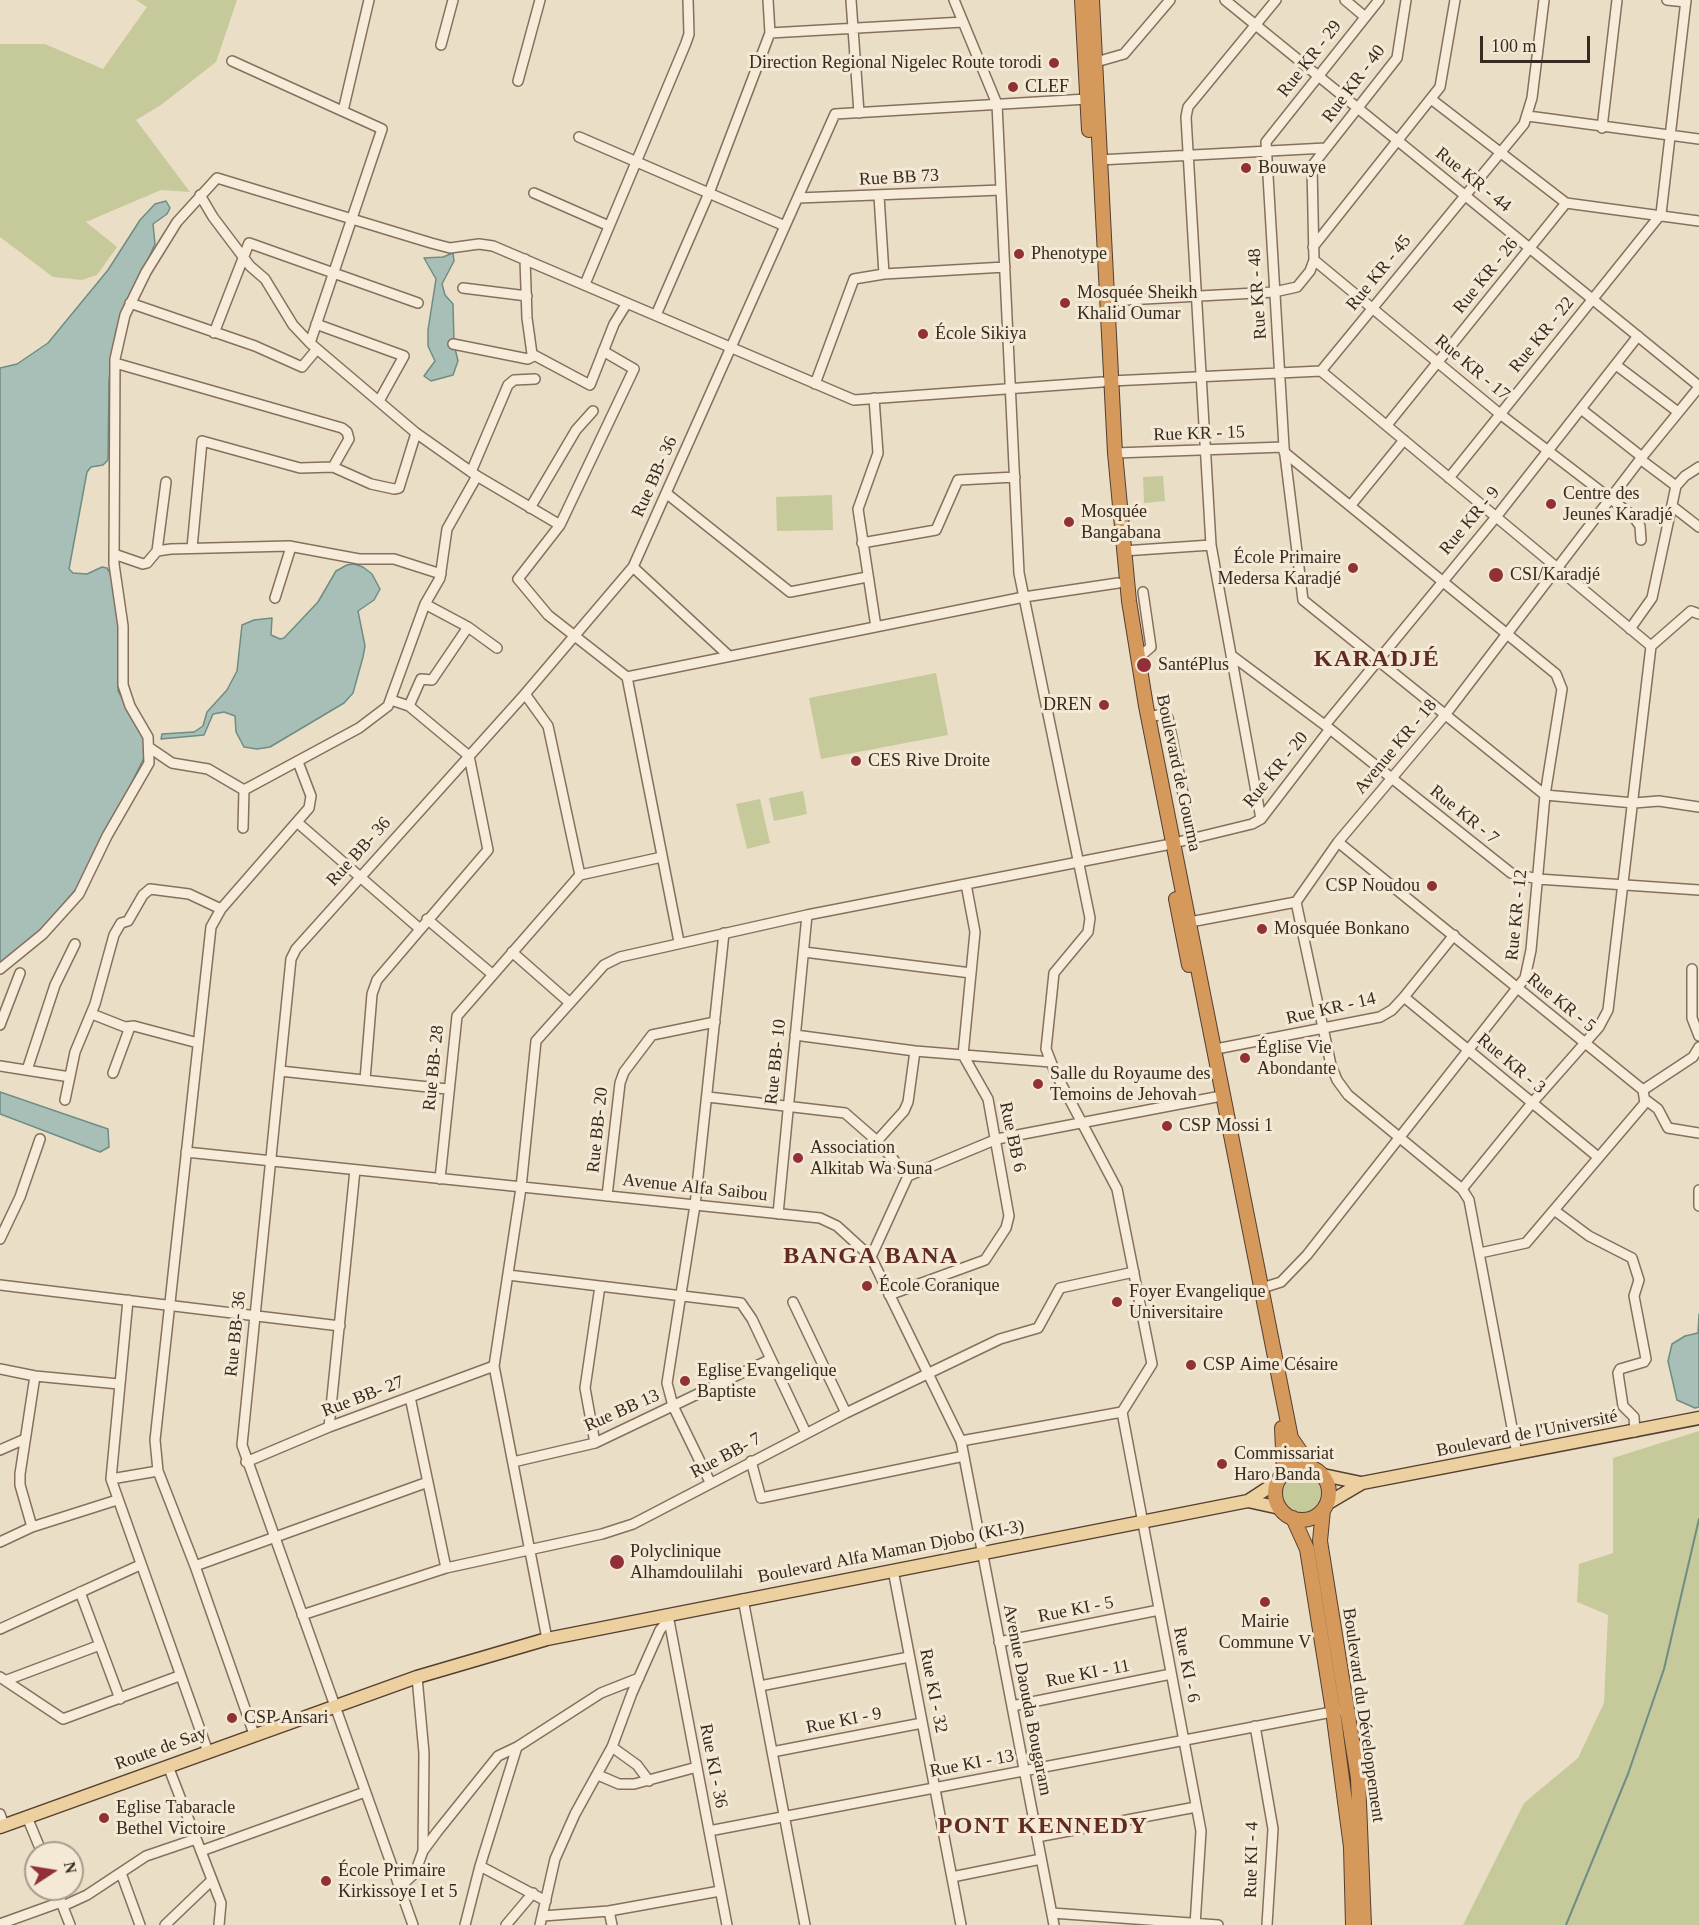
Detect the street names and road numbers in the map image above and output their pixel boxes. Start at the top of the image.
street label: Rue KR - 29 [1273,16,1347,102]
street label: Rue KR - 40 [1318,41,1390,127]
street label: Rue KR - 44 [1431,143,1515,217]
street label: Rue BB 73 [858,165,940,191]
street label: Rue KR - 45 [1342,231,1416,315]
street label: Rue KR - 26 [1449,234,1523,318]
street label: Rue KR - 48 [1244,248,1272,340]
street label: Rue KR - 22 [1505,293,1579,377]
street label: Rue KR - 17 [1430,330,1514,406]
street label: Rue KR - 15 [1153,422,1245,446]
street label: Rue BB- 36 [628,433,682,521]
street label: Rue KR - 9 [1435,482,1505,560]
street label: Boulevard de Gourma [1151,693,1205,853]
street label: Avenue KR - 18 [1350,695,1442,799]
street label: Rue KR - 20 [1239,728,1313,812]
street label: Rue KR - 7 [1425,781,1503,849]
street label: Rue BB- 36 [322,813,396,891]
street label: Rue KR - 12 [1501,868,1533,962]
street label: Rue KR - 5 [1522,969,1600,1037]
street label: Rue KR - 14 [1284,988,1378,1030]
street label: Rue BB- 10 [761,1018,791,1106]
street label: Rue BB- 28 [419,1024,449,1112]
street label: Rue KR - 3 [1472,1029,1550,1099]
street label: Rue BB- 20 [583,1086,613,1174]
street label: Rue BB 6 [994,1100,1030,1174]
street label: Avenue Alfa Saibou [621,1170,769,1206]
street label: Rue BB- 36 [221,1290,251,1378]
street label: Rue BB- 27 [319,1372,407,1422]
street label: Rue BB 13 [581,1385,663,1437]
street label: Boulevard de l'Université [1435,1406,1619,1462]
street label: Rue BB- 7 [687,1428,765,1484]
street label: Boulevard Alfa Maman Djobo (KI-3) [756,1516,1026,1588]
street label: Rue KI - 5 [1036,1592,1116,1628]
street label: Avenue Daouda Bougaram [998,1602,1056,1798]
street label: Boulevard du Développement [1337,1607,1389,1823]
street label: Rue KI - 6 [1168,1625,1204,1705]
street label: Rue KI - 32 [914,1647,952,1735]
street label: Rue KI - 11 [1044,1655,1132,1693]
street label: Rue KI - 9 [804,1703,884,1739]
street label: Route de Say [112,1722,210,1776]
street label: Rue KI - 36 [694,1722,732,1810]
street label: Rue KI - 13 [928,1745,1016,1783]
street label: Rue KI - 4 [1241,1822,1263,1898]

